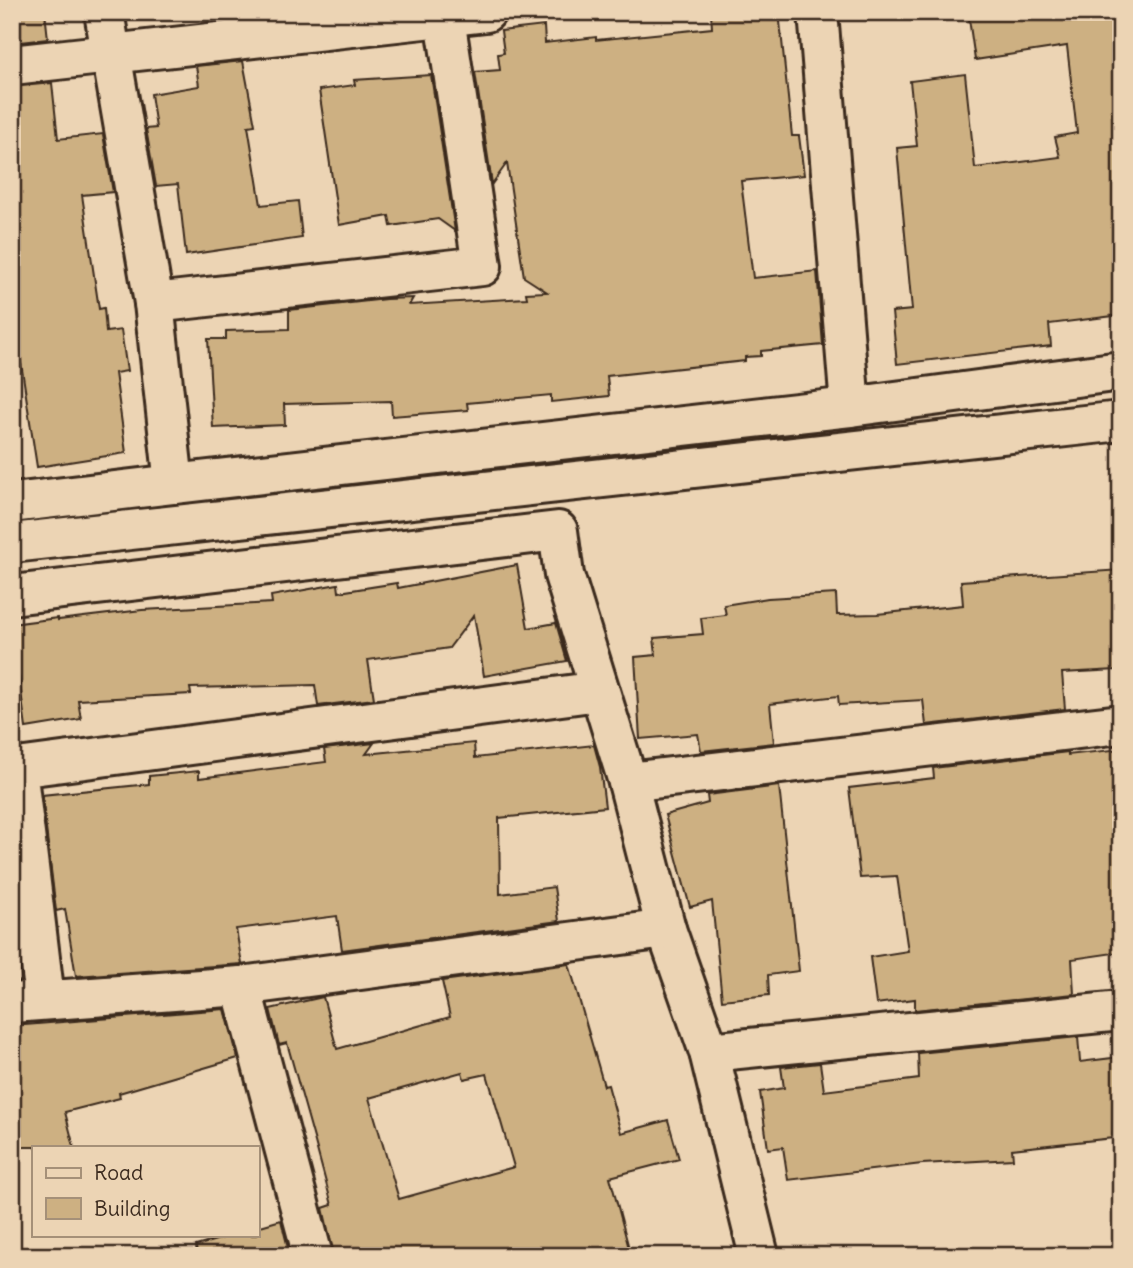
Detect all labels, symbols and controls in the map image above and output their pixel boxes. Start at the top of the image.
legend [32,1146,259,1236]
text: Road [94,1159,143,1186]
text: Building [94,1195,170,1222]

